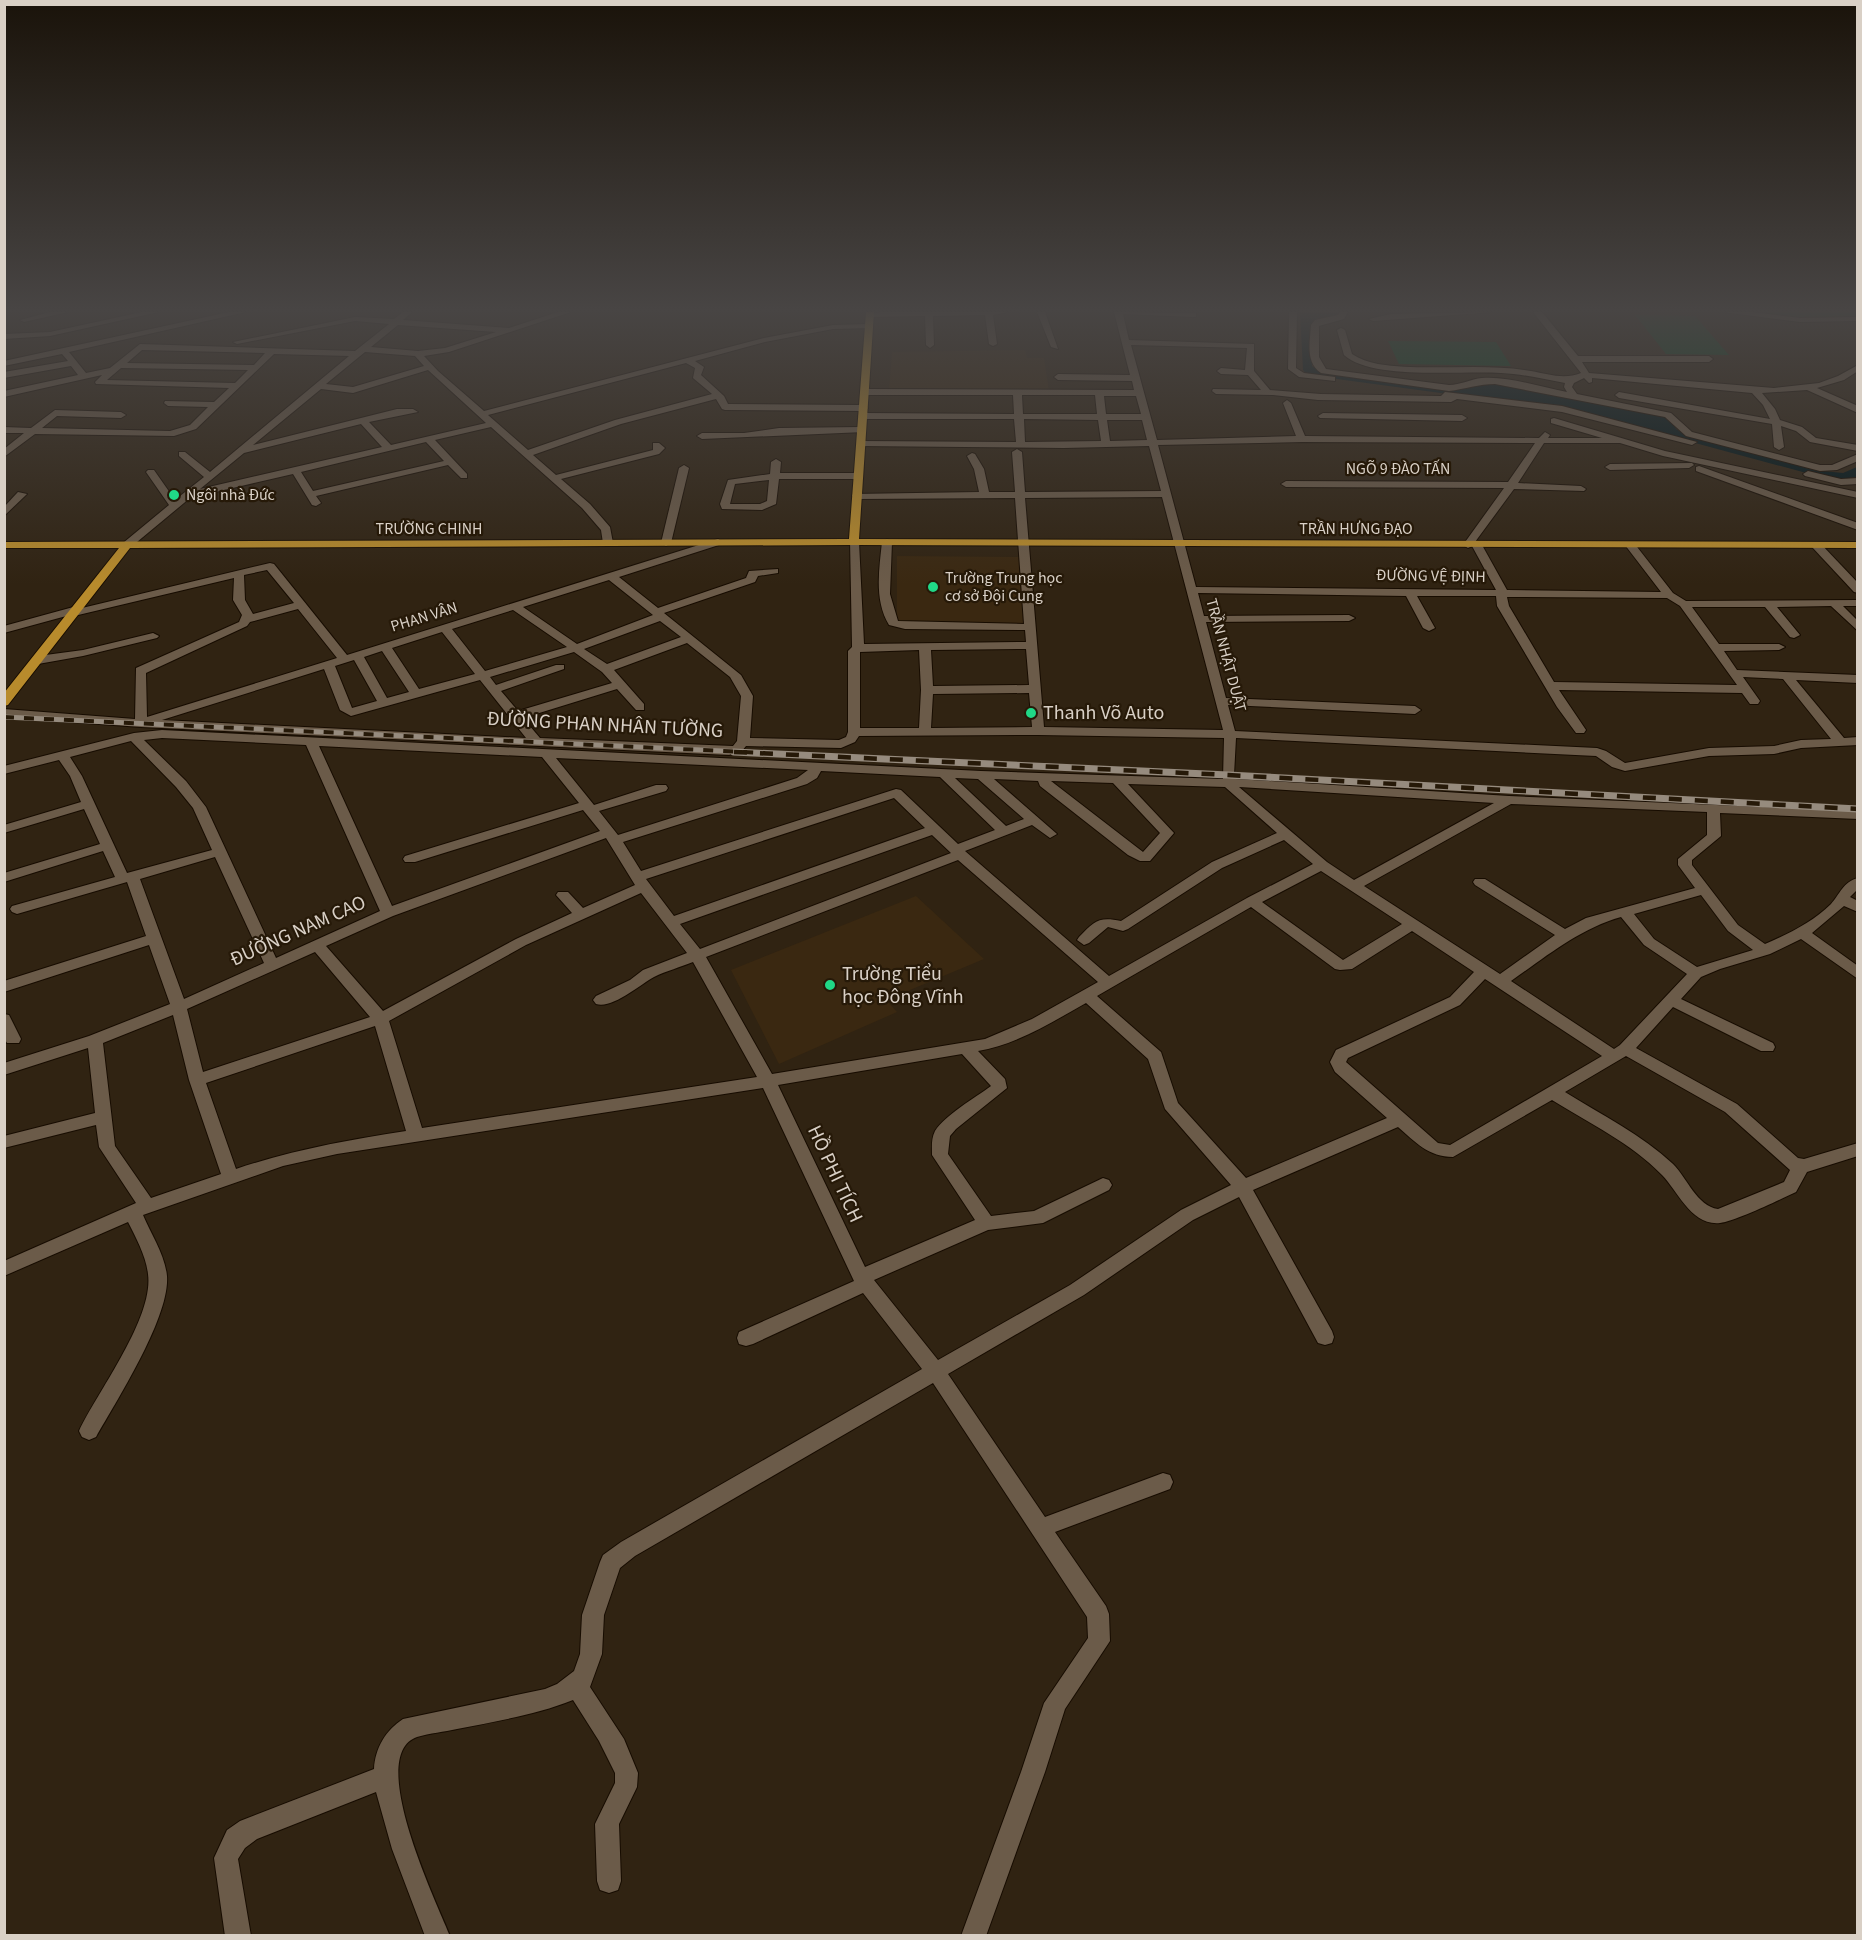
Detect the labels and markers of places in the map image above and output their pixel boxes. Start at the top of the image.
place label: Ngôi nhà Đức [186,484,275,506]
marker: Ngôi nhà Đức [167,488,181,502]
place label: Trường Trung học cơ sở Đội Cung [945,567,1063,607]
marker: Trường Trung học cơ sở Đội Cung [926,580,940,594]
place label: Thanh Võ Auto [1043,699,1164,727]
marker: Thanh Võ Auto [1024,706,1038,720]
place label: Trường Tiểu học Đông Vĩnh [842,960,964,1011]
marker: Trường Tiểu học Đông Vĩnh [823,978,837,992]

